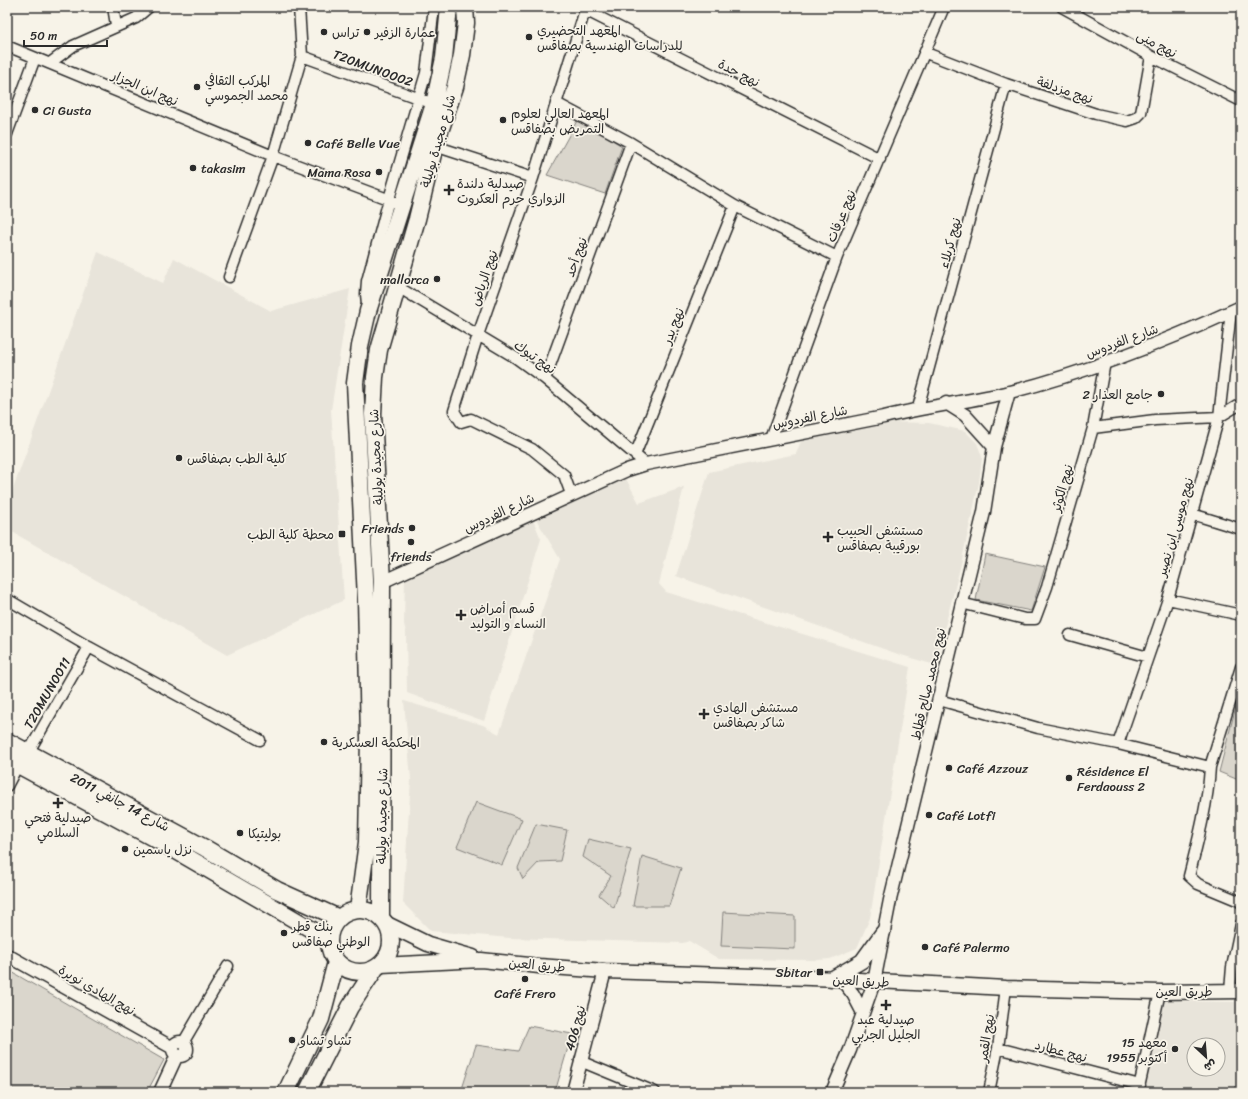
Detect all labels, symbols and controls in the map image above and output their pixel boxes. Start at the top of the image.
place label: المعهد التحضيري للدراسات الهندسية بصفاقس [537,19,683,57]
place label: تراس [332,21,359,44]
place label: عمارة الزفير [374,21,436,44]
scale bar [24,22,107,48]
street label: نهج منى [1133,24,1181,64]
text: 50 m [30,25,57,47]
marker: تراس [319,27,329,37]
marker: عمارة الزفير [362,27,372,37]
marker: المعهد التحضيري للدراسات الهندسية بصفاقس [524,32,534,42]
street label: T20MUN0002 [330,43,417,93]
street label: نهج جدة [714,53,764,93]
street label: نهج ابن الجزار [107,63,182,112]
place label: المركب الثقافي محمد الجموسي [205,69,288,107]
street label: نهج مزدلفة [1034,70,1096,110]
marker: المركب الثقافي محمد الجموسي [192,82,202,92]
street label: شارع مجيدة بوليلة [414,92,462,190]
place label: Ci Gusta [43,99,92,122]
place label: المعهد العالي لعلوم التمريض بصفاقس [511,102,609,140]
marker: Ci Gusta [30,105,40,115]
marker: المعهد العالي لعلوم التمريض بصفاقس [498,115,508,125]
place label: Café Belle Vue [316,132,400,155]
marker: Café Belle Vue [303,138,313,148]
place label: takasim [201,157,246,180]
place label: Mama Rosa [307,161,371,184]
marker: takasim [188,163,198,173]
marker: Mama Rosa [374,167,384,177]
place label: صيدلية دلندة الزواري حرم العكروت [457,172,565,210]
marker: صيدلية دلندة الزواري حرم العكروت [444,185,454,195]
street label: نهج عرفات [820,186,862,246]
street label: نهج كربلاء [932,215,968,271]
street label: نهج أحد [558,234,594,280]
street label: نهج الرياض [464,247,504,309]
place label: mallorca [380,268,429,291]
marker: mallorca [432,274,442,284]
street label: نهج بدر [655,304,691,349]
street label: شارع الفردوس [1082,317,1162,365]
street label: نهج تبوك [509,334,561,380]
place label: جامع العذار 2 [1083,383,1153,406]
marker: جامع العذار 2 [1156,389,1166,399]
street label: شارع الفردوس [771,398,849,436]
street label: شارع مجيدة بوليلة [362,408,390,506]
place label: كلية الطب بصفاقس [187,447,287,470]
marker: كلية الطب بصفاقس [174,453,184,463]
street label: نهج الكوثر [1044,461,1080,515]
street label: نهج موسى ابن نصير [1150,475,1200,580]
street label: شارع الفردوس [460,487,538,539]
place label: Friends [361,517,405,540]
place label: مستشفى الحبيب بورقيبة بصفاقس [837,519,923,557]
place label: محطة كلية الطب [247,523,334,546]
marker: Friends [407,523,417,533]
marker: محطة كلية الطب [337,529,347,539]
marker: مستشفى الحبيب بورقيبة بصفاقس [822,531,834,543]
marker: friends [406,537,416,547]
place label: friends [390,545,432,568]
place label: قسم أمراض النساء و التوليد [470,597,546,635]
marker: قسم أمراض النساء و التوليد [455,609,467,621]
street label: نهج محمد صالح قطاط [904,625,952,743]
street label: T20MUN0011 [17,653,77,733]
place label: مستشفى الهادي شاكر بصفاقس [713,696,798,734]
marker: مستشفى الهادي شاكر بصفاقس [698,708,710,720]
place label: المحكمة العسكرية [332,731,420,754]
marker: المحكمة العسكرية [319,737,329,747]
place label: Café Azzouz [957,757,1029,780]
place label: Résidence El Ferdaouss 2 [1077,760,1149,798]
marker: Café Azzouz [944,763,954,773]
street label: شارع 14 جانفي 2011 [66,766,174,838]
street label: شارع مجيدة بوليلة [370,768,394,864]
marker: Résidence El Ferdaouss 2 [1064,773,1074,783]
marker: صيدلية فتحي السلامي [53,798,63,808]
place label: Café Lotfi [937,804,996,827]
place label: صيدلية فتحي السلامي [25,806,91,844]
marker: Café Lotfi [924,810,934,820]
place label: بوليتيكا [248,822,281,845]
marker: بوليتيكا [235,828,245,838]
place label: نزل ياسمين [133,838,192,861]
marker: نزل ياسمين [120,844,130,854]
place label: بنك قطر الوطني صفاقس [291,915,370,953]
marker: بنك قطر الوطني صفاقس [279,928,289,938]
place label: Café Palermo [933,936,1010,959]
marker: Café Palermo [920,942,930,952]
street label: طريق العين [508,951,566,979]
street label: نهج الهادي نويرة [54,959,140,1021]
place label: Sbitar [776,961,813,984]
marker: Sbitar [815,967,825,977]
street label: طريق العين [832,968,890,994]
marker: Café Frero [520,974,530,984]
street label: طريق العين [1156,980,1212,1003]
place label: Café Frero [494,982,556,1005]
marker: صيدلية عبد الجليل الجربي [881,1000,891,1010]
street label: نهج 406 [558,1003,592,1053]
place label: صيدلية عبد الجليل الجربي [851,1008,921,1046]
street label: نهج القمر [971,1012,1001,1065]
place label: تشاو تشاو [299,1029,352,1052]
place label: معهد 15 أكتوبر 1955 [1107,1031,1168,1069]
street label: نهج عطارد [1032,1033,1090,1069]
marker: تشاو تشاو [287,1035,297,1045]
north arrow [1186,1037,1226,1077]
marker: معهد 15 أكتوبر 1955 [1170,1044,1180,1054]
text: ش [1201,1054,1220,1077]

